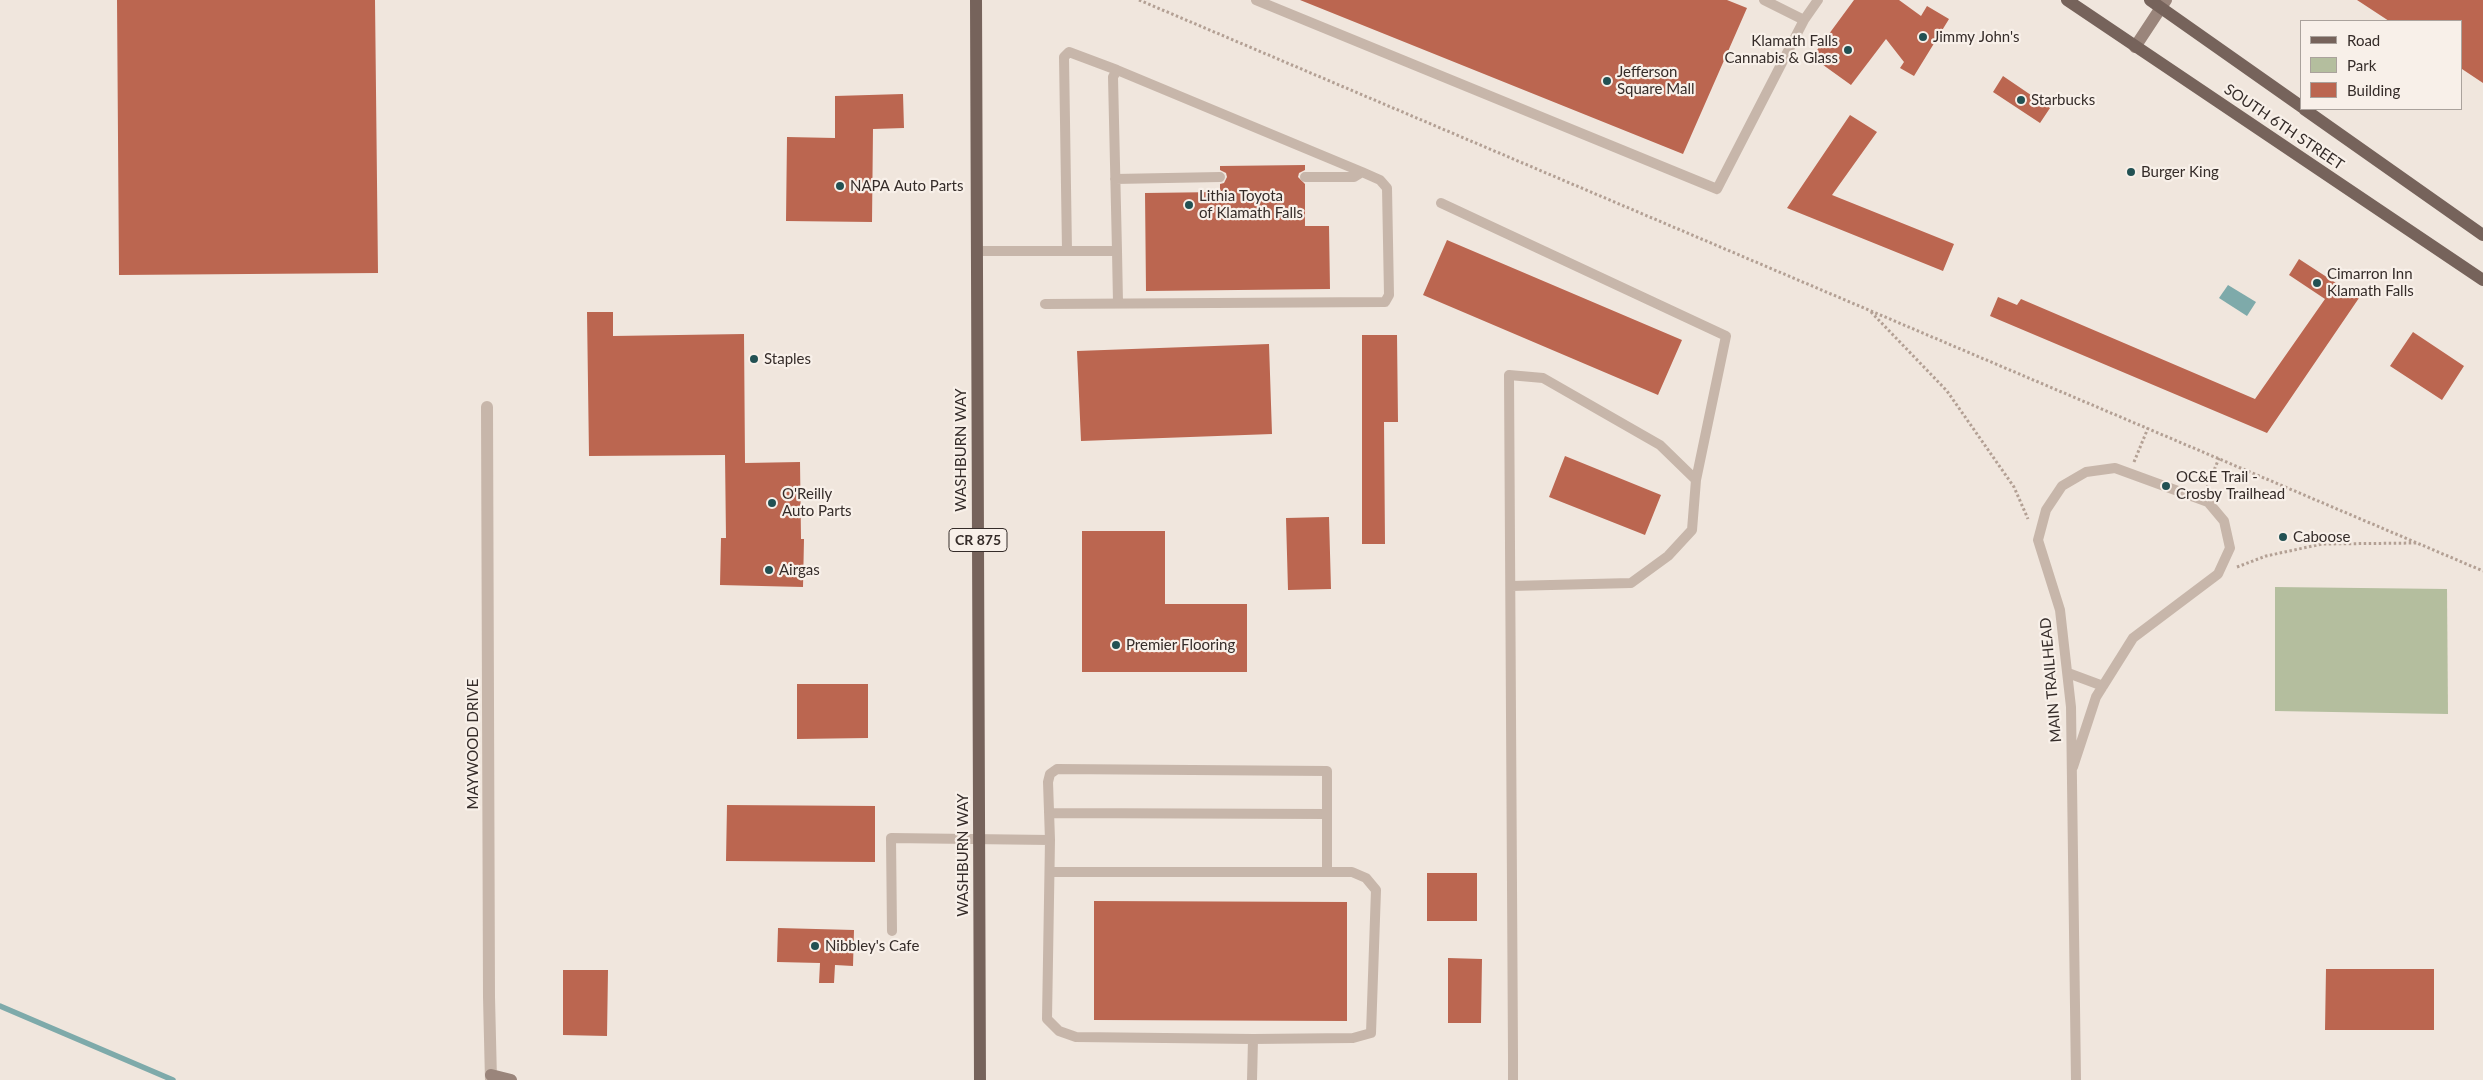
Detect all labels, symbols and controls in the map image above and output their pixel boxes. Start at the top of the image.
legend [2300,20,2463,110]
place label: Jimmy John's [1933,28,2019,46]
marker: Jimmy John's [1917,31,1929,43]
text: Road [2347,31,2380,49]
place label: Klamath Falls Cannabis & Glass [1725,32,1838,67]
marker: Klamath Falls Cannabis & Glass [1842,44,1854,56]
text: Park [2347,56,2376,74]
place label: Jefferson Square Mall [1617,63,1694,98]
marker: Jefferson Square Mall [1601,75,1613,87]
street label: SOUTH 6TH STREET [2221,80,2347,174]
text: Building [2347,81,2400,99]
place label: Starbucks [2031,91,2095,109]
marker: Starbucks [2015,94,2027,106]
place label: Burger King [2141,163,2219,181]
marker: Burger King [2125,166,2137,178]
place label: NAPA Auto Parts [850,177,963,195]
marker: NAPA Auto Parts [834,180,846,192]
place label: Lithia Toyota of Klamath Falls [1199,187,1303,222]
marker: Lithia Toyota of Klamath Falls [1183,199,1195,211]
place label: Cimarron Inn Klamath Falls [2327,265,2414,300]
marker: Cimarron Inn Klamath Falls [2311,277,2323,289]
place label: Staples [764,350,811,368]
marker: Staples [748,353,760,365]
street label: WASHBURN WAY [952,388,970,512]
place label: OC&E Trail - Crosby Trailhead [2176,468,2285,503]
marker: OC&E Trail - Crosby Trailhead [2160,480,2172,492]
place label: O'Reilly Auto Parts [782,485,852,520]
marker: O'Reilly Auto Parts [766,497,778,509]
road number: CR 875 [949,528,1007,552]
place label: Caboose [2293,528,2350,546]
marker: Caboose [2277,531,2289,543]
place label: Airgas [779,561,820,579]
marker: Airgas [763,564,775,576]
street label: MAIN TRAILHEAD [2037,617,2065,743]
place label: Premier Flooring [1126,636,1235,654]
marker: Premier Flooring [1110,639,1122,651]
street label: MAYWOOD DRIVE [464,679,482,809]
street label: WASHBURN WAY [954,793,972,917]
place label: Nibbley's Cafe [825,937,919,955]
marker: Nibbley's Cafe [809,940,821,952]

